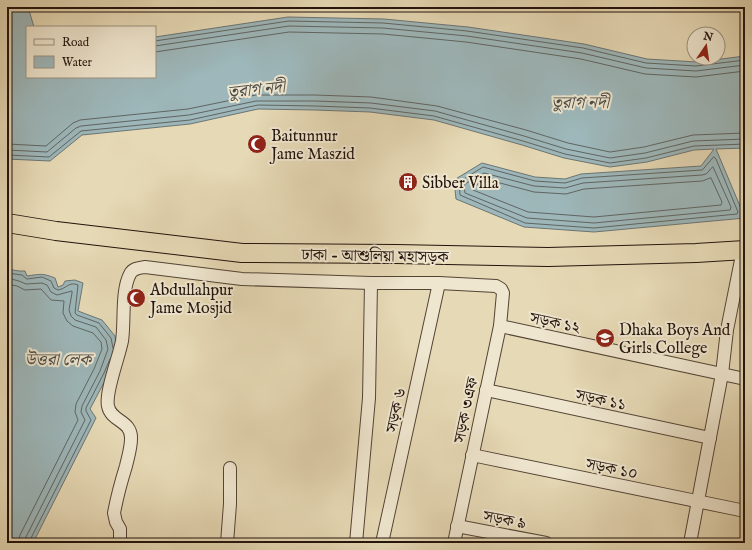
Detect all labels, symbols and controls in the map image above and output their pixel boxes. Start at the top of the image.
legend [26,26,156,78]
north arrow [686,26,726,66]
text: N [701,29,715,45]
text: Road [62,35,90,50]
text: Water [62,55,93,70]
water label: তুরাগ নদী [226,76,289,104]
water label: তুরাগ নদী [551,92,611,114]
place label: Baitunnur Jame Maszid [269,127,355,165]
mosque icon: Baitunnur Jame Maszid [246,133,268,155]
building icon: Sibber Villa [397,171,419,193]
place label: Sibber Villa [422,174,499,194]
street label: ঢাকা - আশুলিয়া মহাসড়ক [300,245,449,268]
place label: Abdullahpur Jame Mosjid [148,281,233,319]
mosque icon: Abdullahpur Jame Mosjid [125,287,147,309]
street label: সড়ক ১২ [527,309,582,339]
place label: Dhaka Boys And Girls College [619,321,731,359]
school or university icon: Dhaka Boys And Girls College [594,327,616,349]
water label: উত্তরা লেক [25,349,94,371]
street label: সড়ক ৩এফ [450,375,484,446]
street label: সড়ক ৬ [382,386,411,436]
street label: সড়ক ১১ [573,386,628,416]
street label: সড়ক ১০ [583,455,639,485]
street label: সড়ক ৯ [480,507,528,535]

